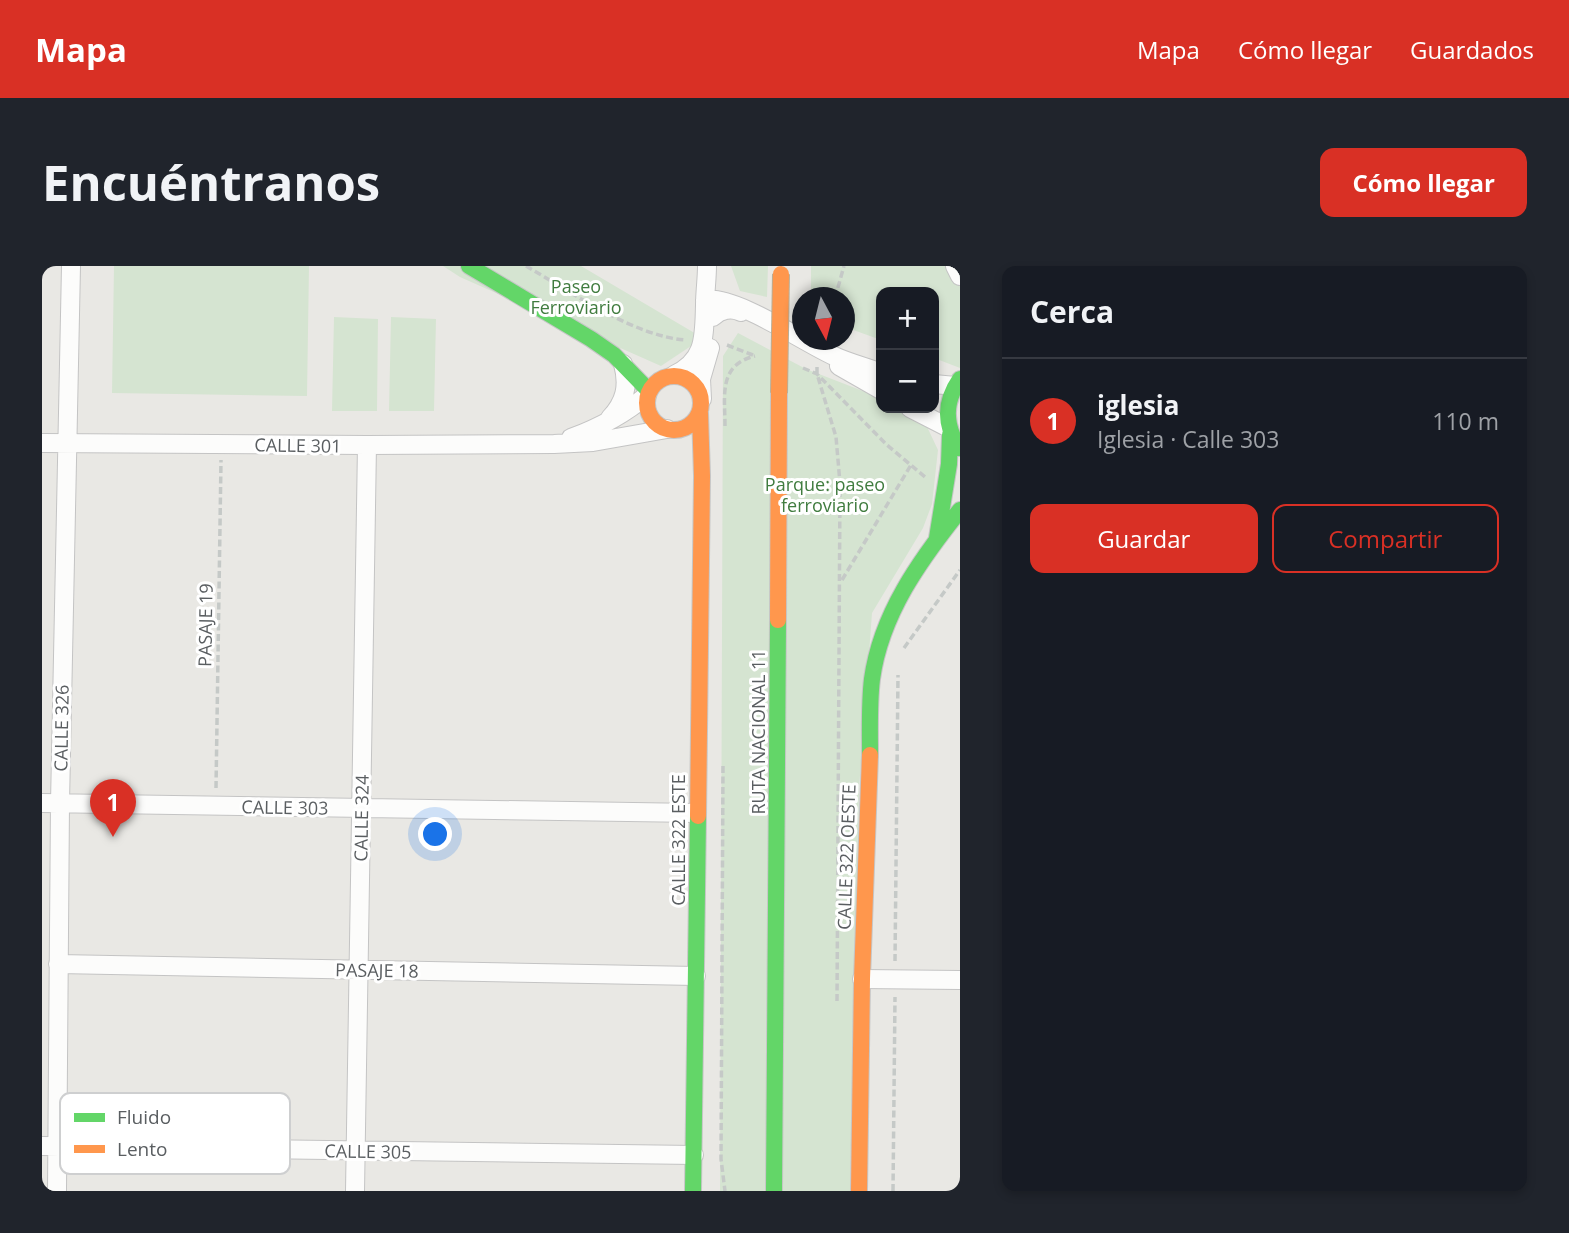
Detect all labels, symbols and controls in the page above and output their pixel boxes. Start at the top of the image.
text: Mapa [35,27,127,72]
text: Mapa [1137,33,1200,66]
text: Cómo llegar [1238,33,1372,66]
text: Guardados [1410,33,1534,66]
button: Cómo llegar [1320,148,1527,217]
text: Encuéntranos [42,149,380,215]
park label: Paseo Ferroviario [530,274,622,319]
north arrow [792,287,855,350]
map controls [876,287,939,413]
button: + [876,287,939,350]
text: Cerca [1030,291,1114,332]
button: − [876,350,939,413]
text: iglesia [1097,387,1179,423]
text: 1 [1046,405,1060,437]
text: 110 m [1432,405,1499,437]
text: Iglesia · Calle 303 [1097,423,1279,455]
street label: CALLE 301 [254,432,342,458]
park label: Parque: paseo ferroviario [765,472,885,517]
button: Guardar [1030,504,1258,573]
button: Compartir [1272,504,1499,573]
street label: PASAJE 19 [192,583,218,667]
street label: RUTA NACIONAL 11 [746,649,770,815]
street label: CALLE 326 [48,684,74,772]
street label: CALLE 324 [348,774,374,862]
street label: CALLE 322 ESTE [666,774,690,906]
pin: 1 [90,779,136,837]
street label: CALLE 322 OESTE [831,784,861,930]
street label: CALLE 303 [241,794,329,820]
your location [418,817,452,851]
street label: PASAJE 18 [335,957,419,983]
legend [60,1093,290,1174]
text: Fluido [117,1104,171,1130]
text: Lento [117,1136,167,1162]
street label: CALLE 305 [324,1138,412,1164]

